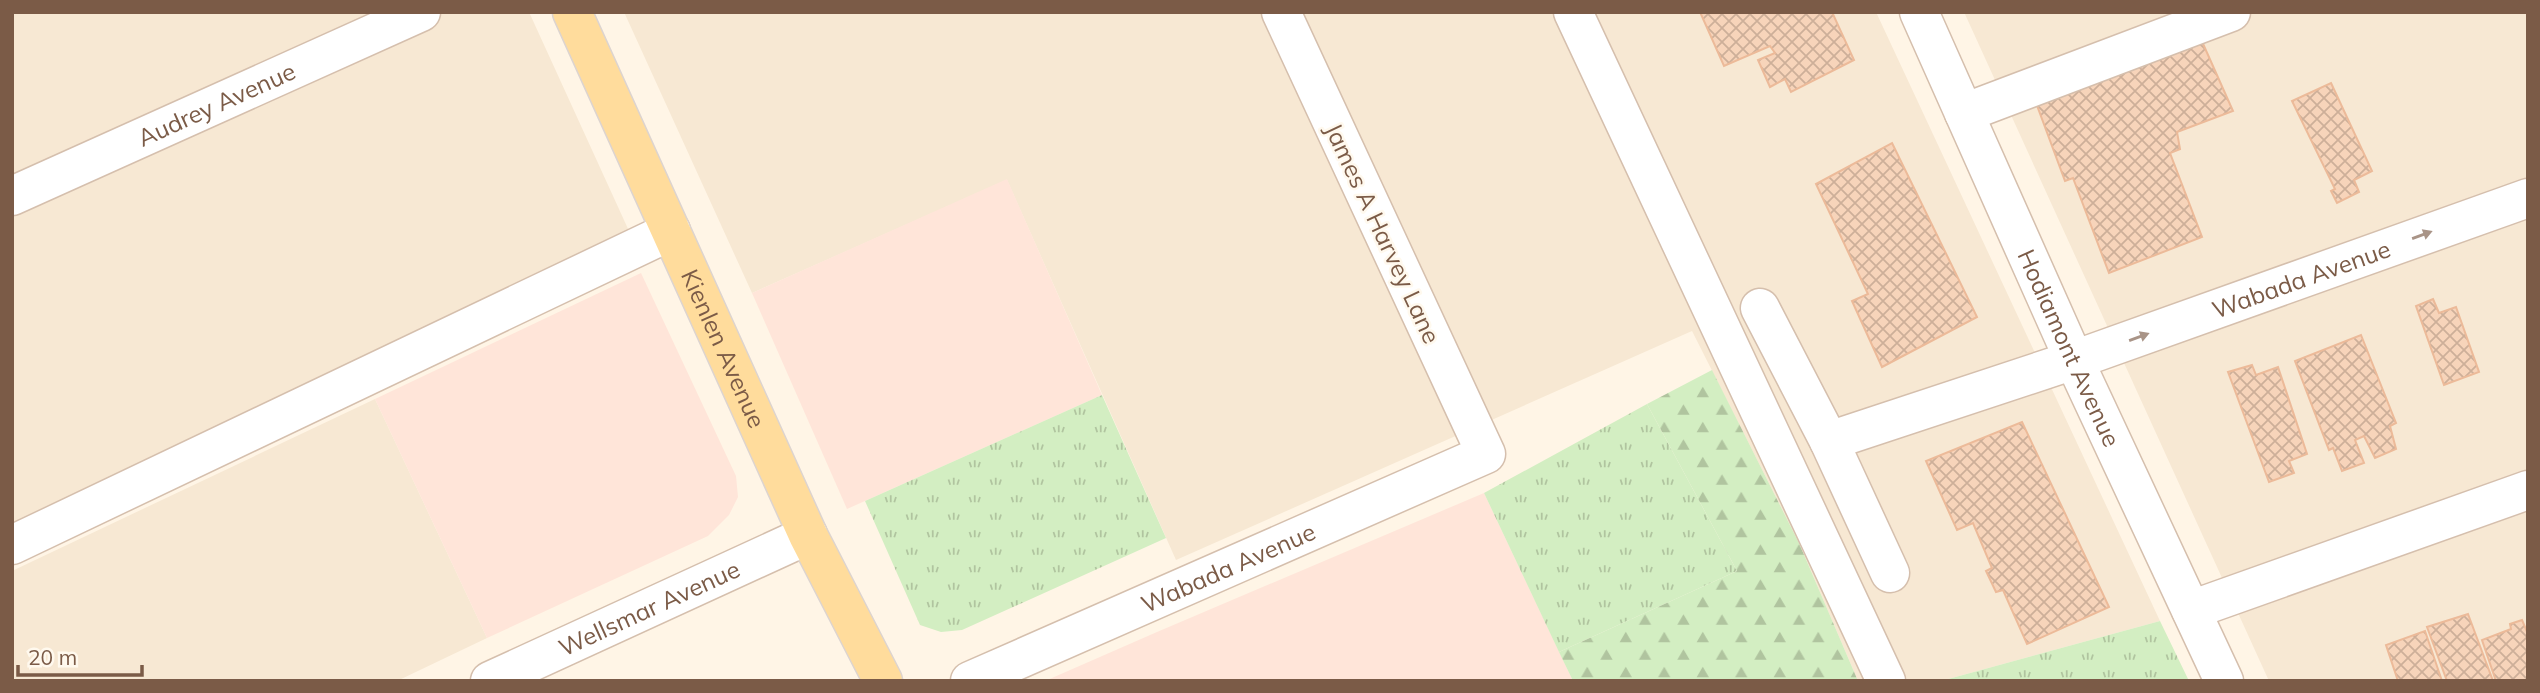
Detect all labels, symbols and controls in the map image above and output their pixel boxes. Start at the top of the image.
street label: Audrey Avenue [133,56,300,153]
street label: James A Harvey Lane [1319,118,1447,348]
one-way arrow [2412,229,2433,240]
street label: Wabada Avenue [2208,233,2394,325]
street label: Hodiamont Avenue [2012,244,2127,451]
street label: Kienlen Avenue [675,264,773,432]
one-way arrow [2128,331,2149,342]
street label: Wabada Avenue [1136,516,1320,619]
street label: Wellsmar Avenue [554,553,744,662]
scale bar [18,634,142,678]
text: 20 m [28,644,77,670]

